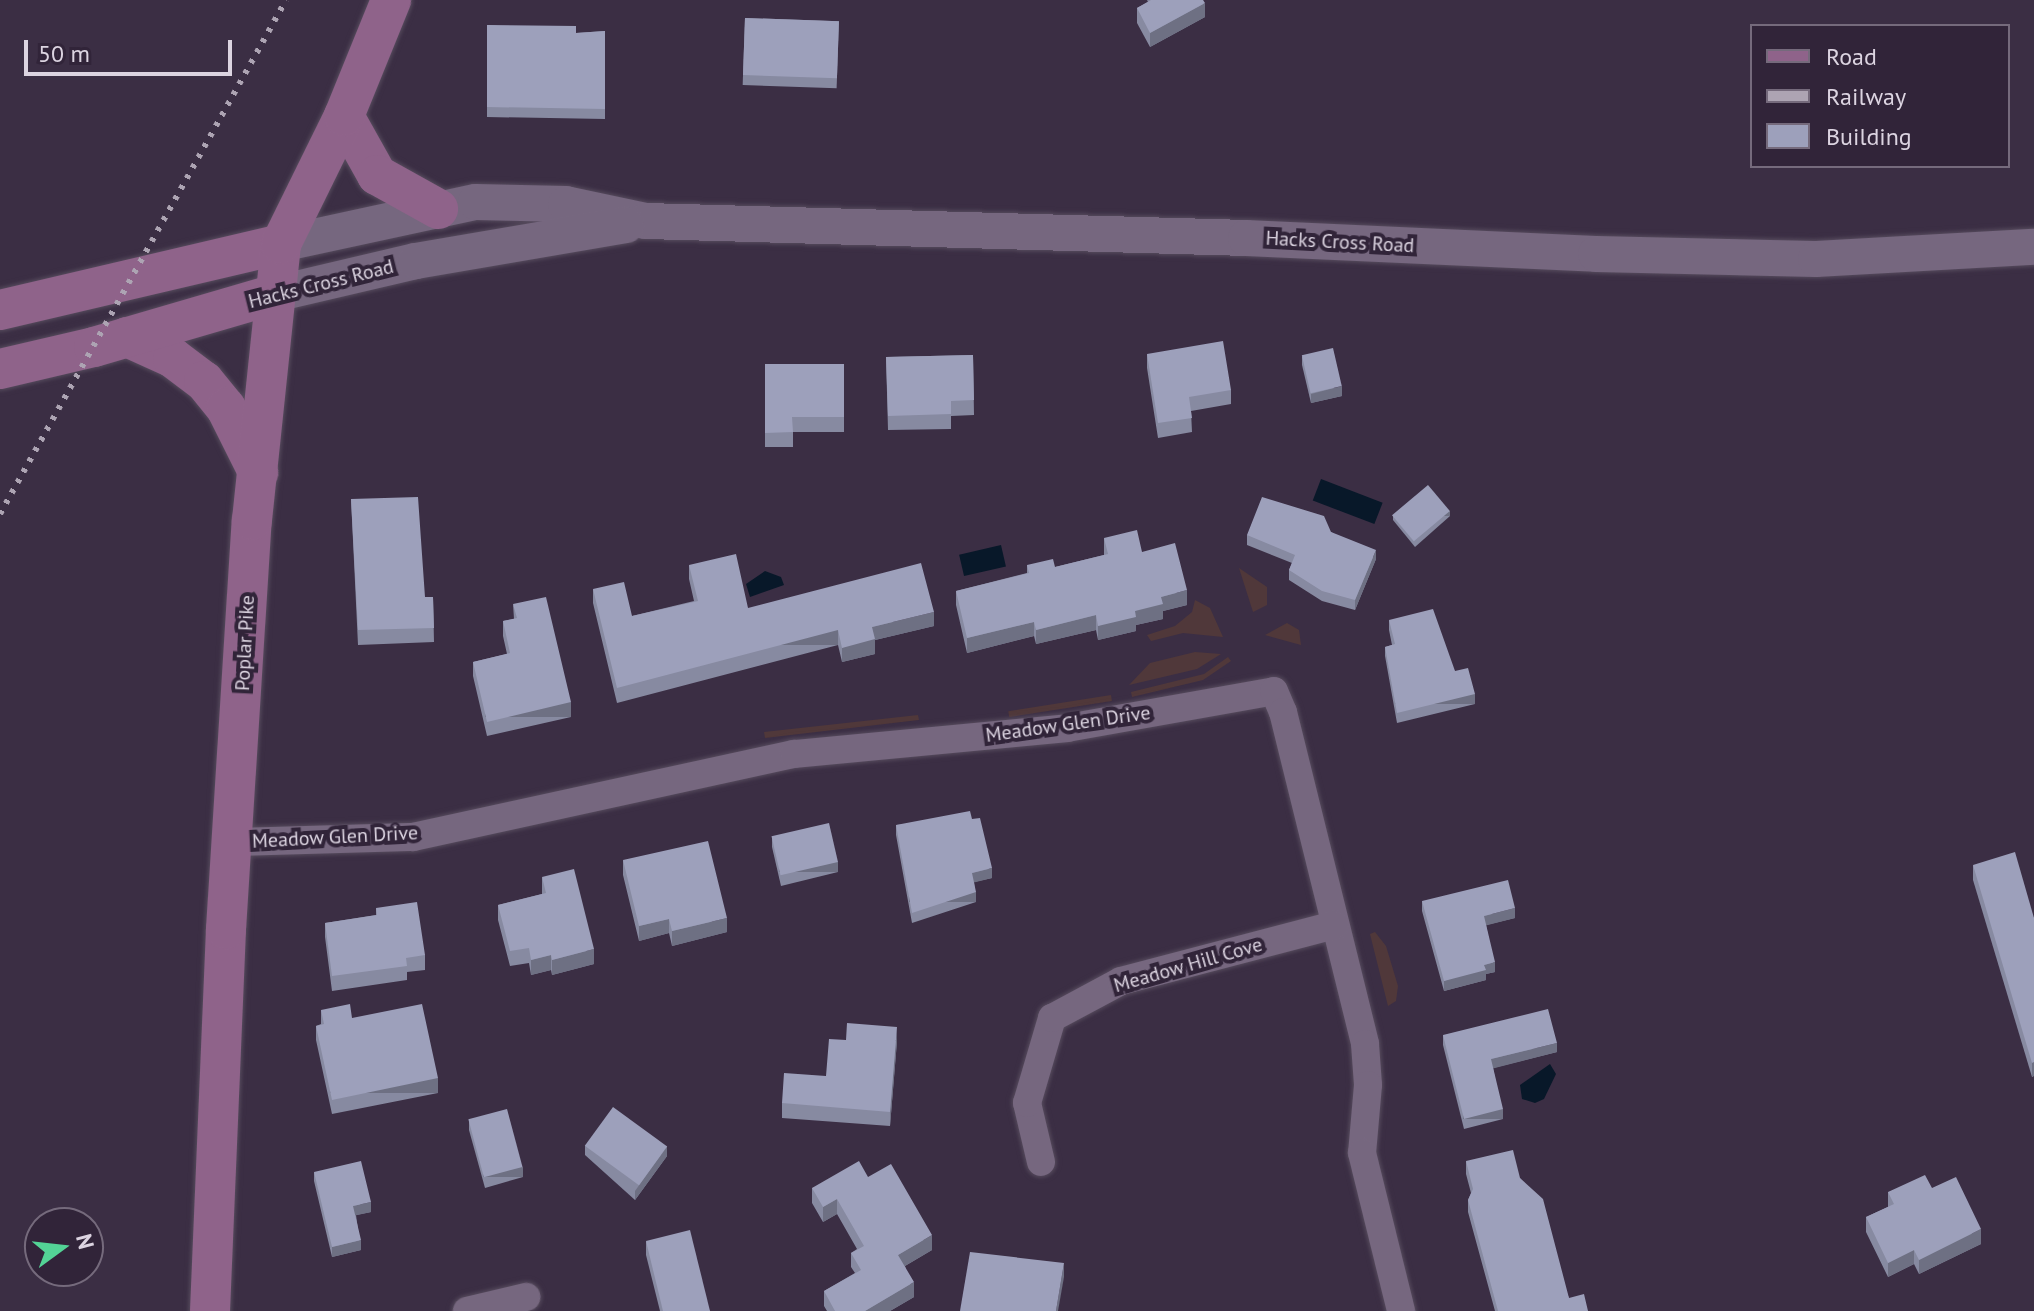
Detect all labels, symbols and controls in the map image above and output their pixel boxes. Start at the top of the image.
scale bar [28,24,236,74]
legend [1750,24,2010,168]
text: 50 m [38,38,90,69]
text: Road [1826,41,1877,72]
text: Railway [1826,81,1906,112]
text: Building [1826,121,1912,152]
street label: Hacks Cross Road [1265,226,1415,258]
street label: Hacks Cross Road [246,254,396,314]
street label: Poplar Pike [231,594,259,692]
street label: Meadow Glen Drive [984,701,1152,747]
street label: Meadow Glen Drive [251,821,419,853]
street label: Meadow Hill Cove [1111,932,1265,998]
north arrow [24,1207,104,1287]
text: N [70,1231,101,1252]

